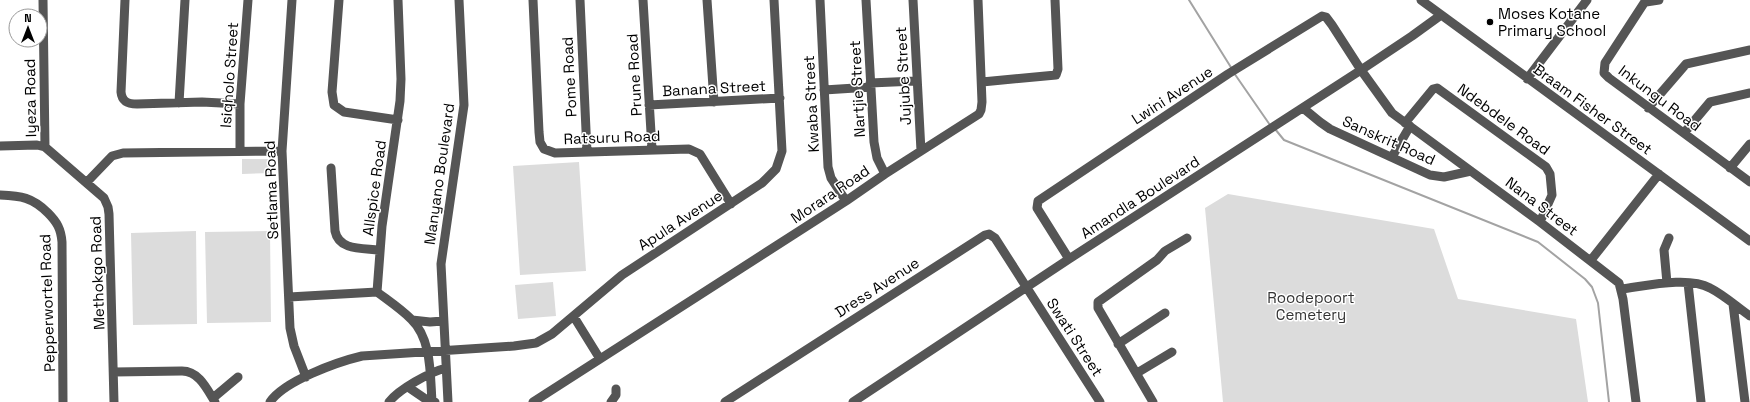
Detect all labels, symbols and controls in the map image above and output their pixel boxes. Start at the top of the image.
place label: Moses Kotane Primary School [1498,4,1606,40]
north arrow [8,8,48,48]
text: N [24,11,32,25]
marker: Moses Kotane Primary School [1485,17,1495,27]
street label: Isiqholo Street [216,21,242,129]
street label: Jujube Street [891,26,915,126]
street label: Prune Road [622,33,646,117]
street label: Pome Road [557,36,581,118]
street label: Nartjie Street [845,40,869,138]
street label: Kwaba Street [799,55,823,153]
street label: Iyeza Road [20,59,40,137]
street label: Braam Fisher Street [1530,59,1656,159]
street label: Inkungu Road [1615,61,1705,135]
street label: Lwini Avenue [1128,62,1216,128]
street label: Banana Street [662,76,766,100]
street label: Ndebdele Road [1454,79,1554,159]
street label: Manyano Boulevard [420,102,458,246]
street label: Sanskrit Road [1340,111,1438,169]
street label: Ratsuru Road [563,126,661,148]
street label: Allspice Road [358,139,390,237]
street label: Setlama Road [260,140,282,240]
street label: Amandla Boulevard [1077,151,1203,243]
street label: Morara Road [787,161,873,227]
street label: Nana Street [1502,173,1582,240]
street label: Apula Avenue [634,185,726,254]
street label: Methokgo Road [86,216,108,330]
street label: Pepperwortel Road [35,234,59,372]
street label: Dress Avenue [831,253,923,321]
park label: Roodepoort Cemetery [1267,288,1355,324]
street label: Swati Street [1043,294,1107,380]

